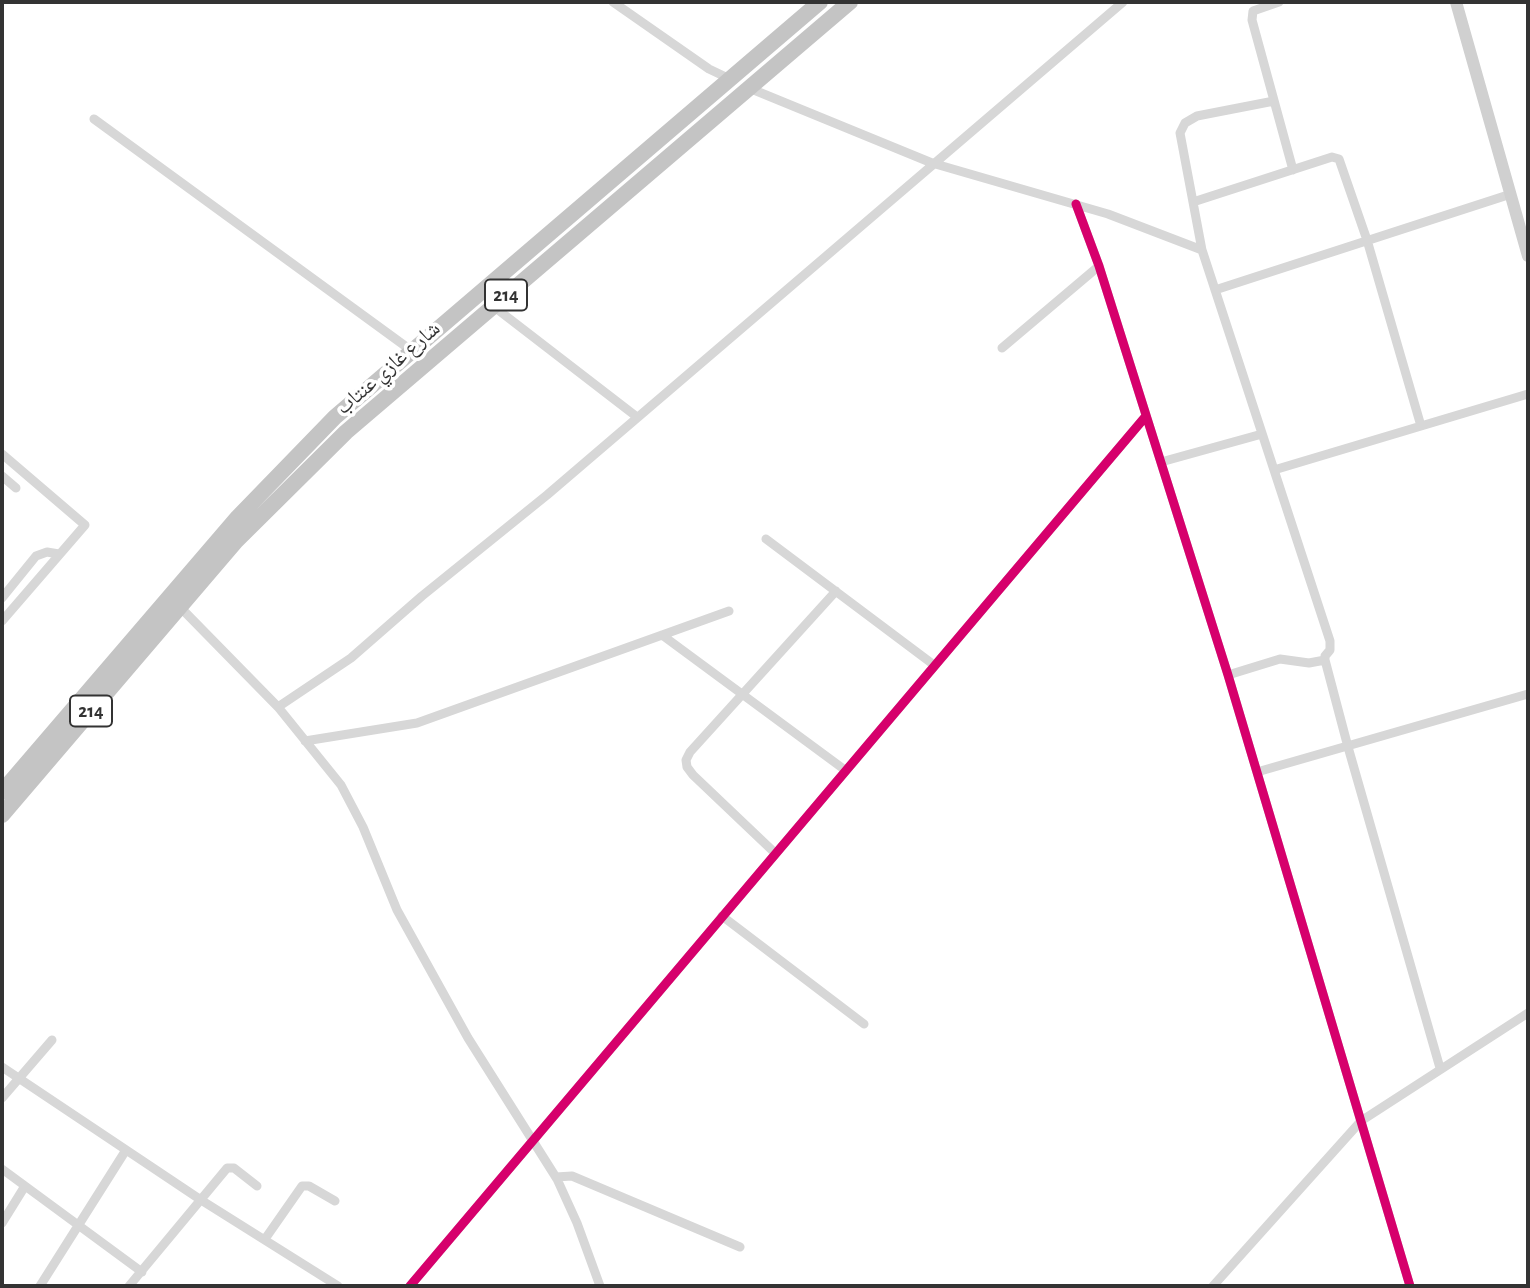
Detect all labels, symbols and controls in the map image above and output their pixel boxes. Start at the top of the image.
road number: 214 [485,280,527,310]
street label: شارع غازي عنتاب [331,316,445,420]
road number: 214 [70,696,112,726]

